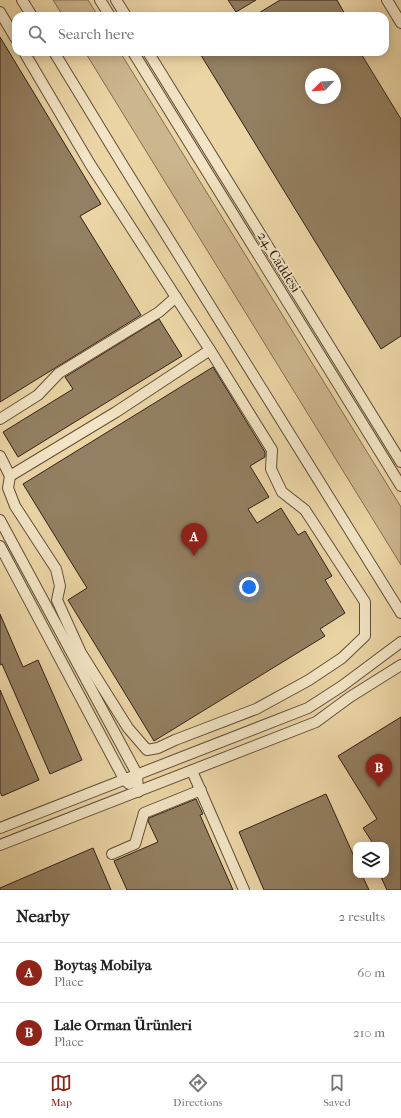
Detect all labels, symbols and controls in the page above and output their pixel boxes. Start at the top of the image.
search box [12,12,389,56]
icon: search [26,23,48,45]
text: Search here [58,25,134,43]
north arrow [305,68,341,104]
street label: 24. Caddesi [254,228,304,296]
pin: A [181,523,207,556]
your location [239,577,259,597]
pin: B [366,754,392,787]
map controls [353,842,389,878]
button: layers [353,842,389,878]
text: Nearby [16,906,70,926]
text: 2 results [339,909,385,924]
text: Boytaş Mobilya [54,956,152,974]
text: A [25,965,33,980]
text: 60 m [357,965,385,980]
text: Place [54,974,84,989]
text: Lale Orman Ürünleri [54,1016,192,1034]
text: B [25,1025,33,1040]
text: 210 m [353,1025,385,1040]
text: Place [54,1034,84,1049]
tab: Map [50,1072,72,1109]
tab: Directions [173,1072,223,1109]
tab: Saved [323,1072,351,1109]

